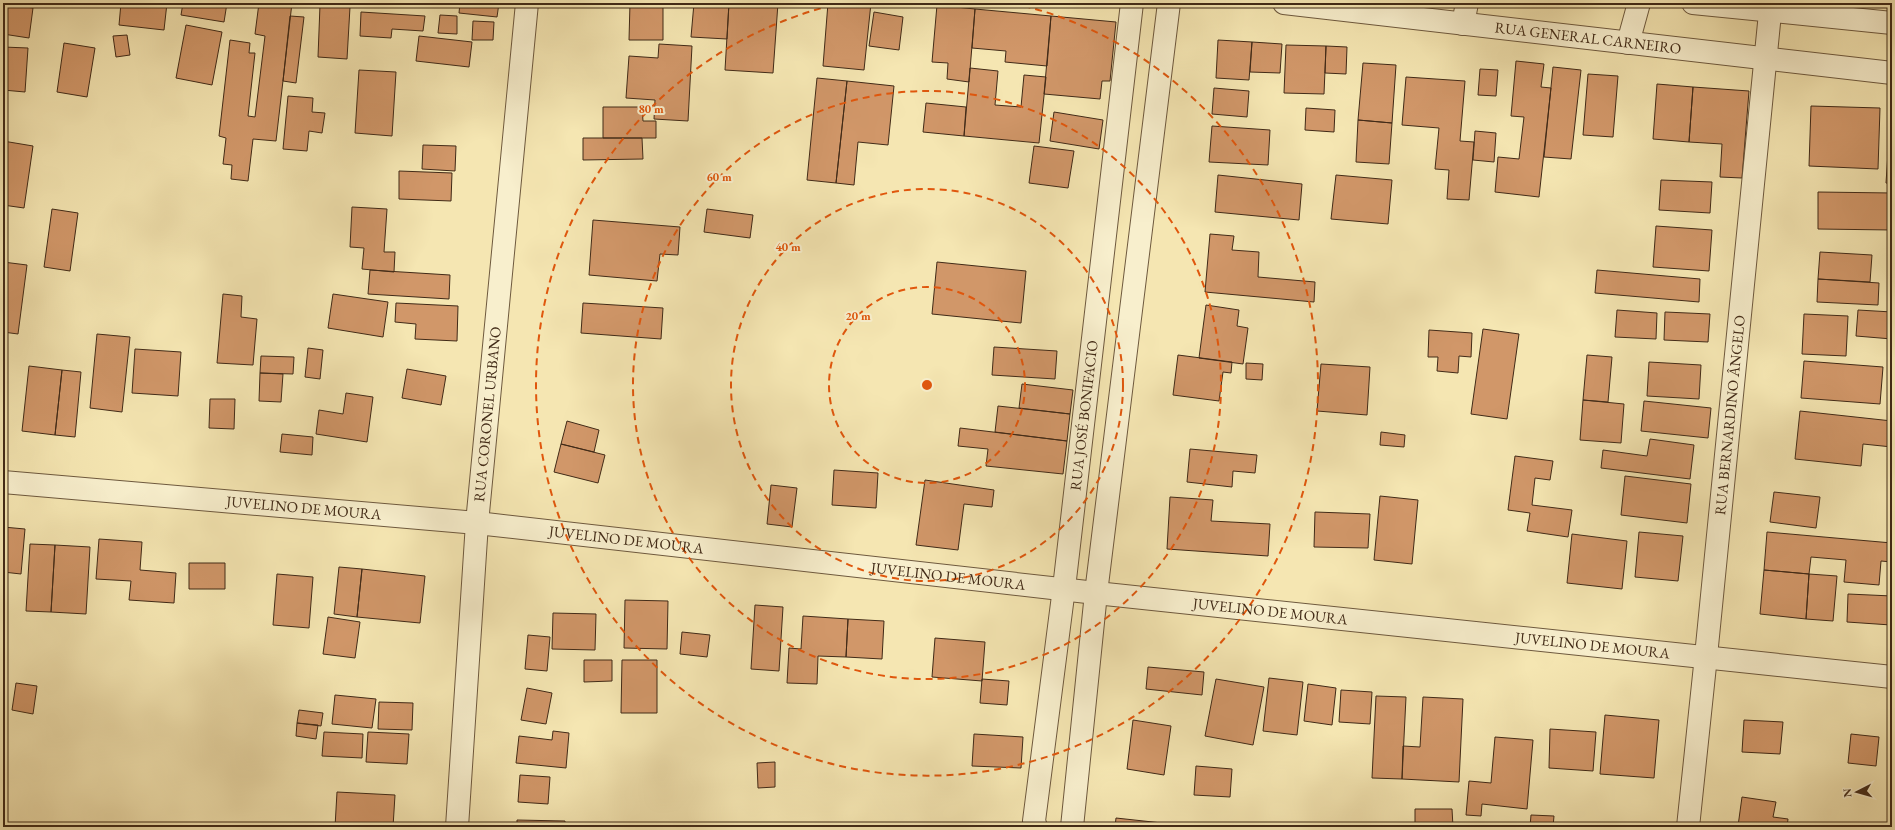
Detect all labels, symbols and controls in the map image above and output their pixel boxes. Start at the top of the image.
street label: RUA GENERAL CARNEIRO [1494,17,1682,58]
text: 80 m [638,101,664,117]
text: 60 m [706,169,732,185]
text: 40 m [775,239,801,255]
text: 20 m [845,308,871,324]
street label: RUA BERNARDINO ÂNGELO [1710,314,1749,516]
street label: RUA CORONEL URBANO [469,326,505,503]
street label: RUA JOSÉ BONIFACIO [1065,339,1102,492]
centre of rings [920,378,934,392]
street label: JUVELINO DE MOURA [224,491,383,524]
street label: JUVELINO DE MOURA [546,521,705,558]
street label: JUVELINO DE MOURA [868,557,1027,594]
street label: JUVELINO DE MOURA [1190,593,1349,629]
street label: JUVELINO DE MOURA [1512,627,1672,663]
north arrow [1837,772,1877,812]
text: N [1840,788,1854,798]

